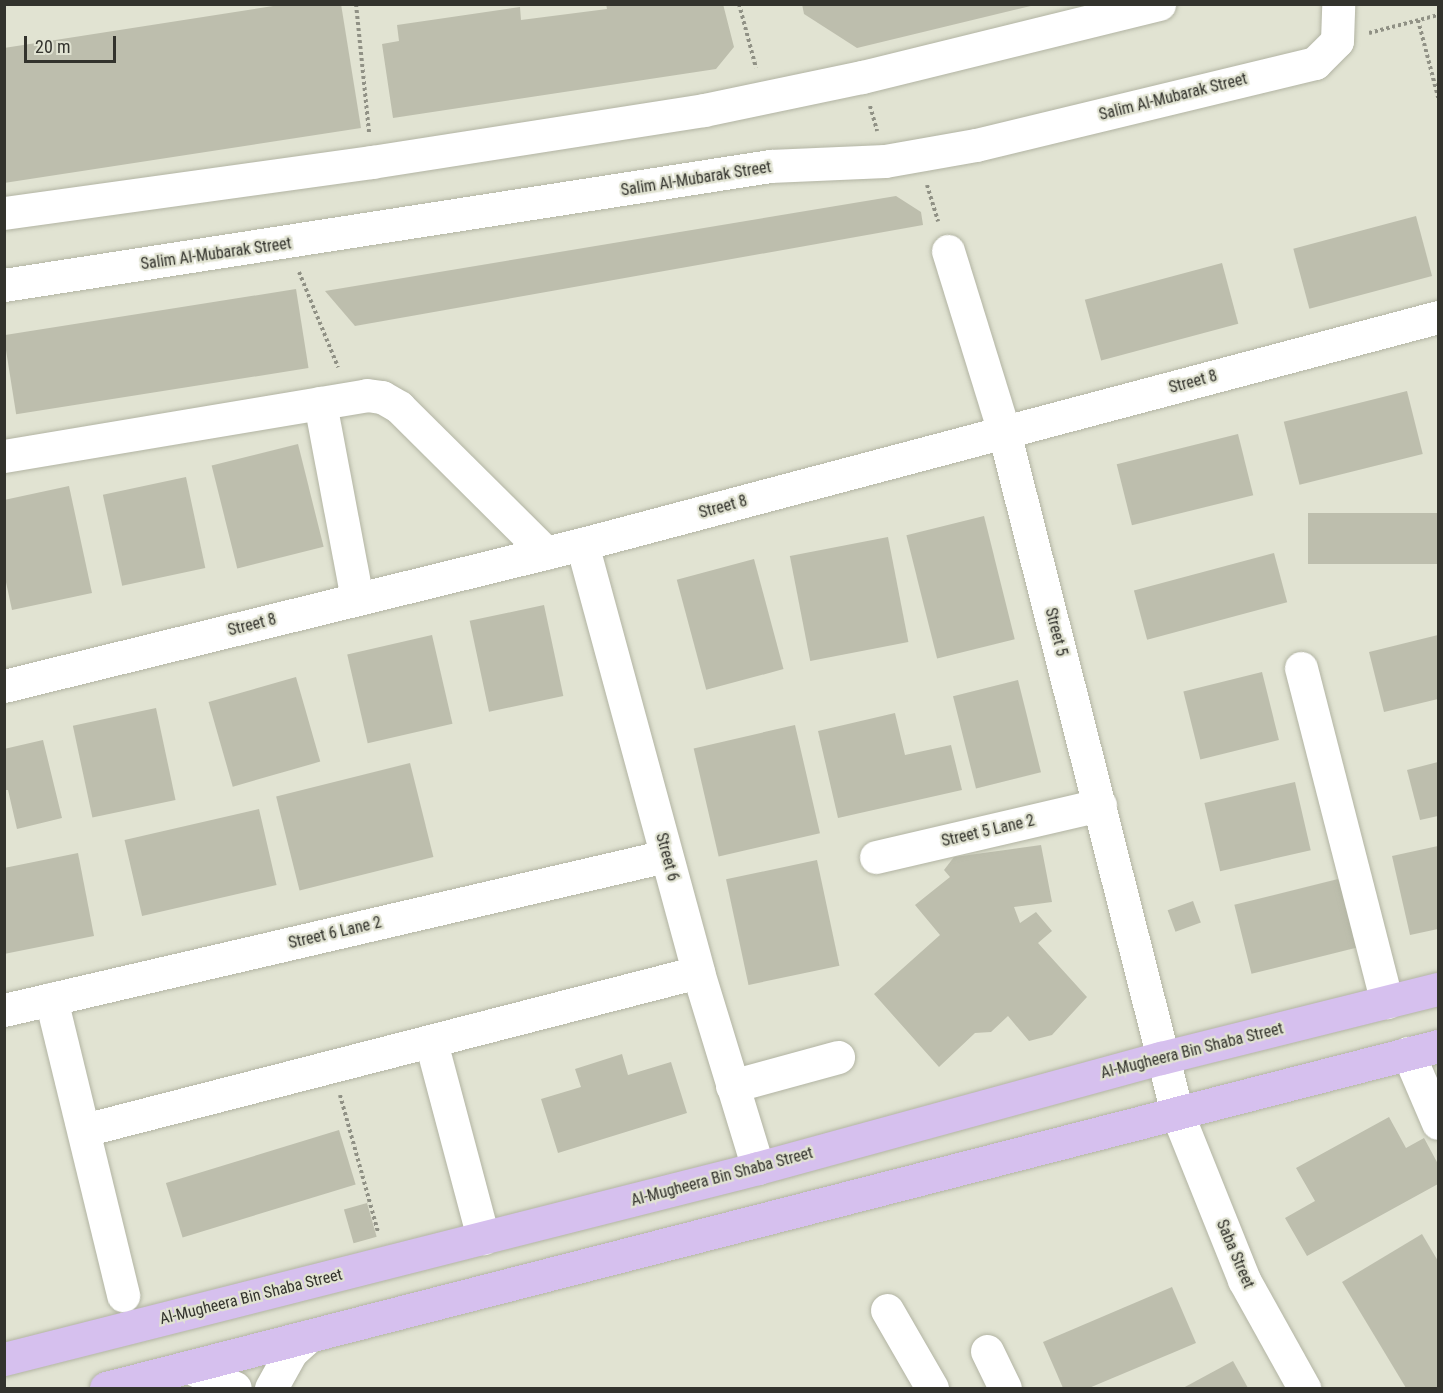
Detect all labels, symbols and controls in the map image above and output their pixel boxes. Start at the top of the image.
scale bar [27,24,118,62]
text: 20 m [35,36,70,57]
street label: Salim Al-Mubarak Street [1097,69,1249,125]
street label: Salim Al-Mubarak Street [619,158,773,200]
street label: Salim Al-Mubarak Street [139,234,293,274]
street label: Street 8 [1167,366,1219,398]
street label: Street 8 [697,491,749,523]
street label: Street 5 [1041,606,1071,658]
street label: Street 8 [226,610,278,640]
street label: Street 5 Lane 2 [940,811,1036,851]
street label: Street 6 [651,831,683,883]
street label: Street 6 Lane 2 [287,913,383,953]
street label: Al-Mugheera Bin Shaba Street [1099,1019,1285,1083]
street label: Al-Mugheera Bin Shaba Street [629,1143,815,1211]
street label: Saba Street [1212,1217,1258,1291]
street label: Al-Mugheera Bin Shaba Street [158,1265,344,1329]

